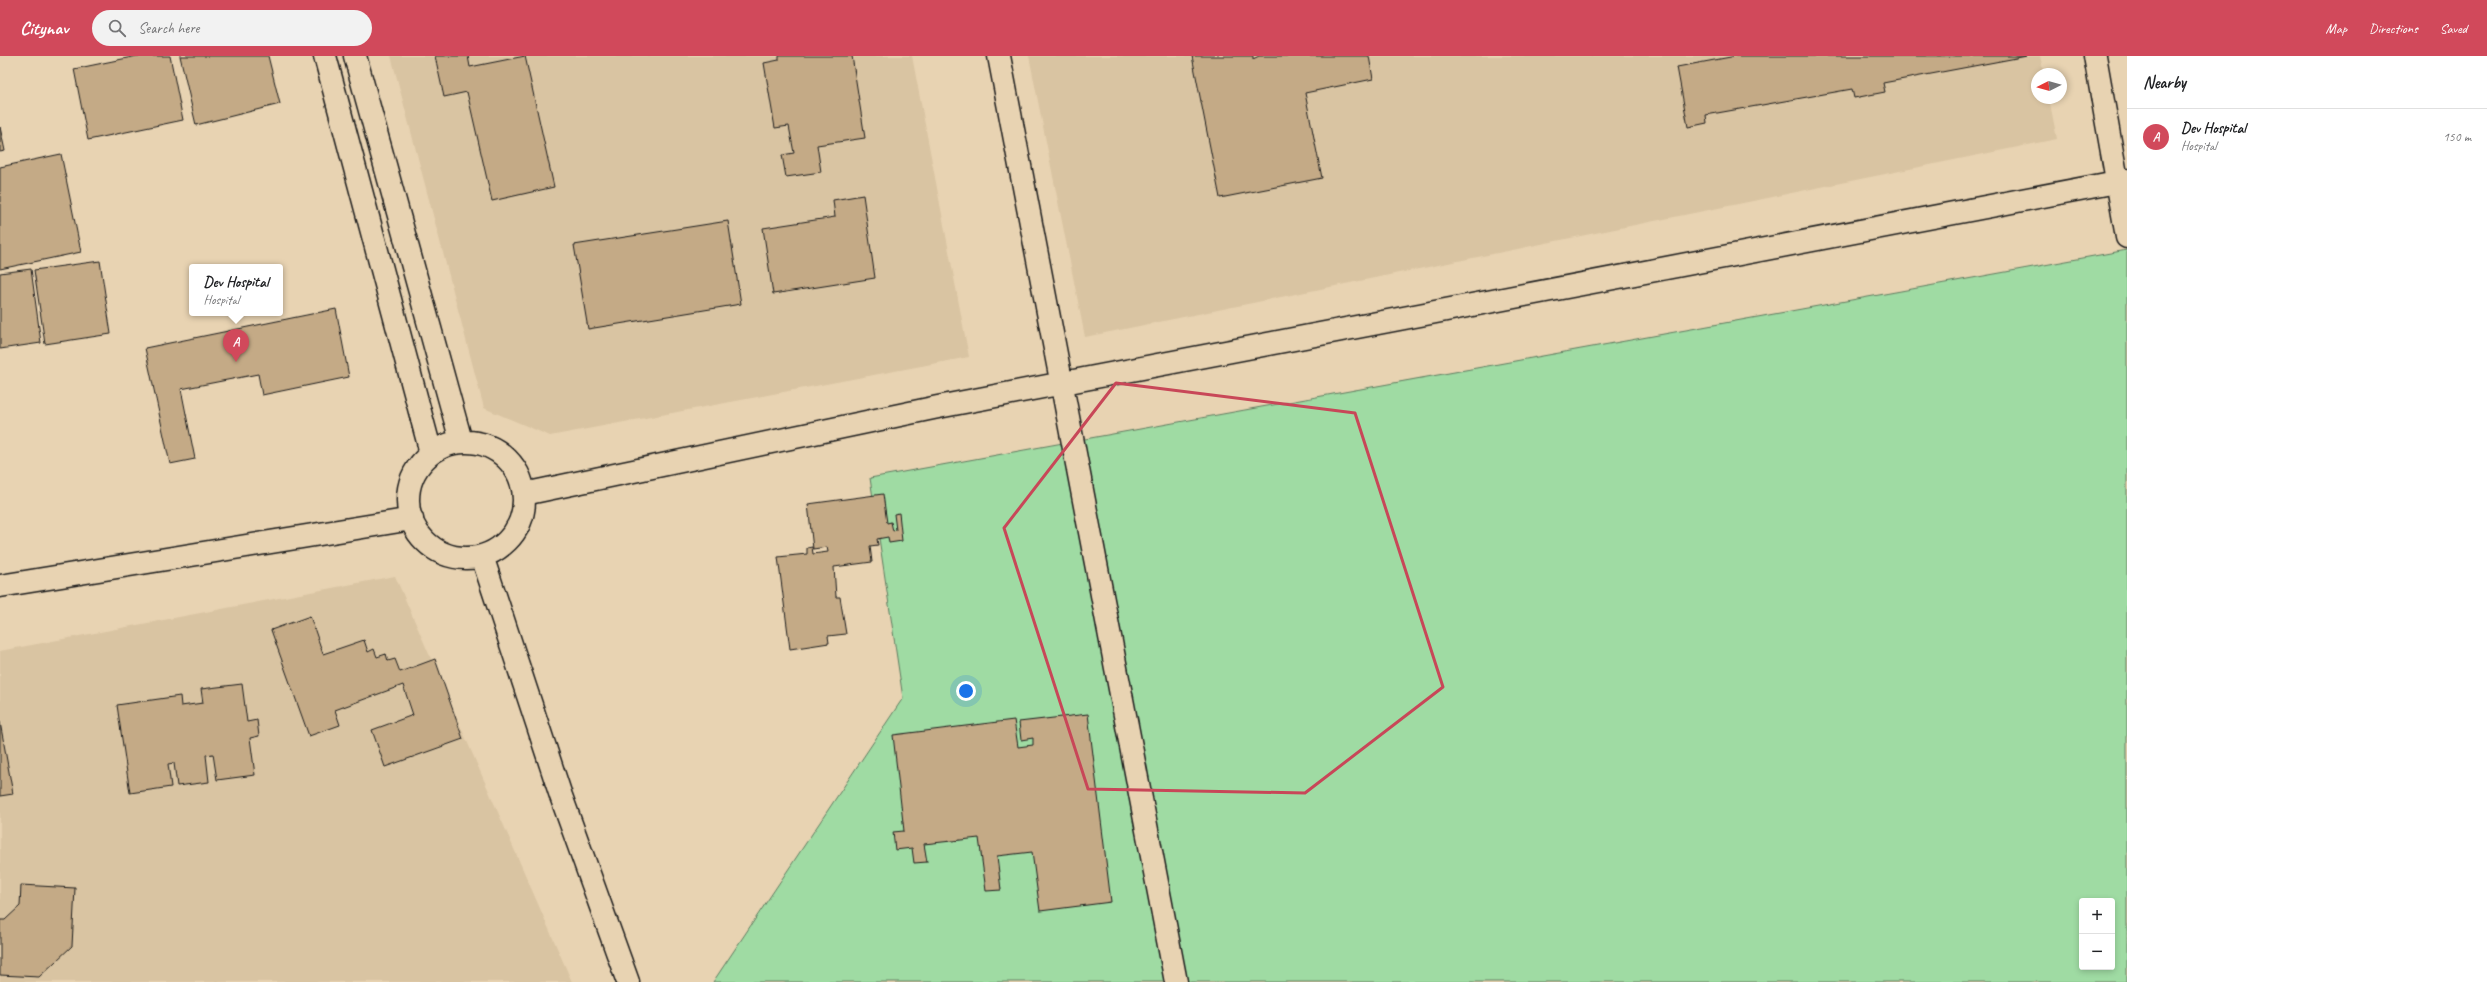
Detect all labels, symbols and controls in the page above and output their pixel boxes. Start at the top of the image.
search box [92,10,372,46]
text: Citynav [20,16,68,40]
icon: search [106,17,128,39]
text: Search here [138,19,199,38]
text: Map [2326,20,2347,37]
text: Directions [2369,20,2418,37]
text: Saved [2440,20,2467,37]
north arrow [2031,68,2067,104]
text: Nearby [2143,72,2186,93]
text: Dev Hospital [2181,119,2246,138]
text: A [2153,129,2159,145]
text: 150 m [2443,129,2471,145]
text: Hospital [2181,138,2217,154]
popup [189,264,283,316]
text: Dev Hospital [204,273,268,292]
text: Hospital [204,292,239,308]
pin: A [223,329,249,362]
your location [956,681,976,701]
map controls [2079,898,2115,970]
button: + [2079,898,2115,934]
button: − [2079,934,2115,970]

